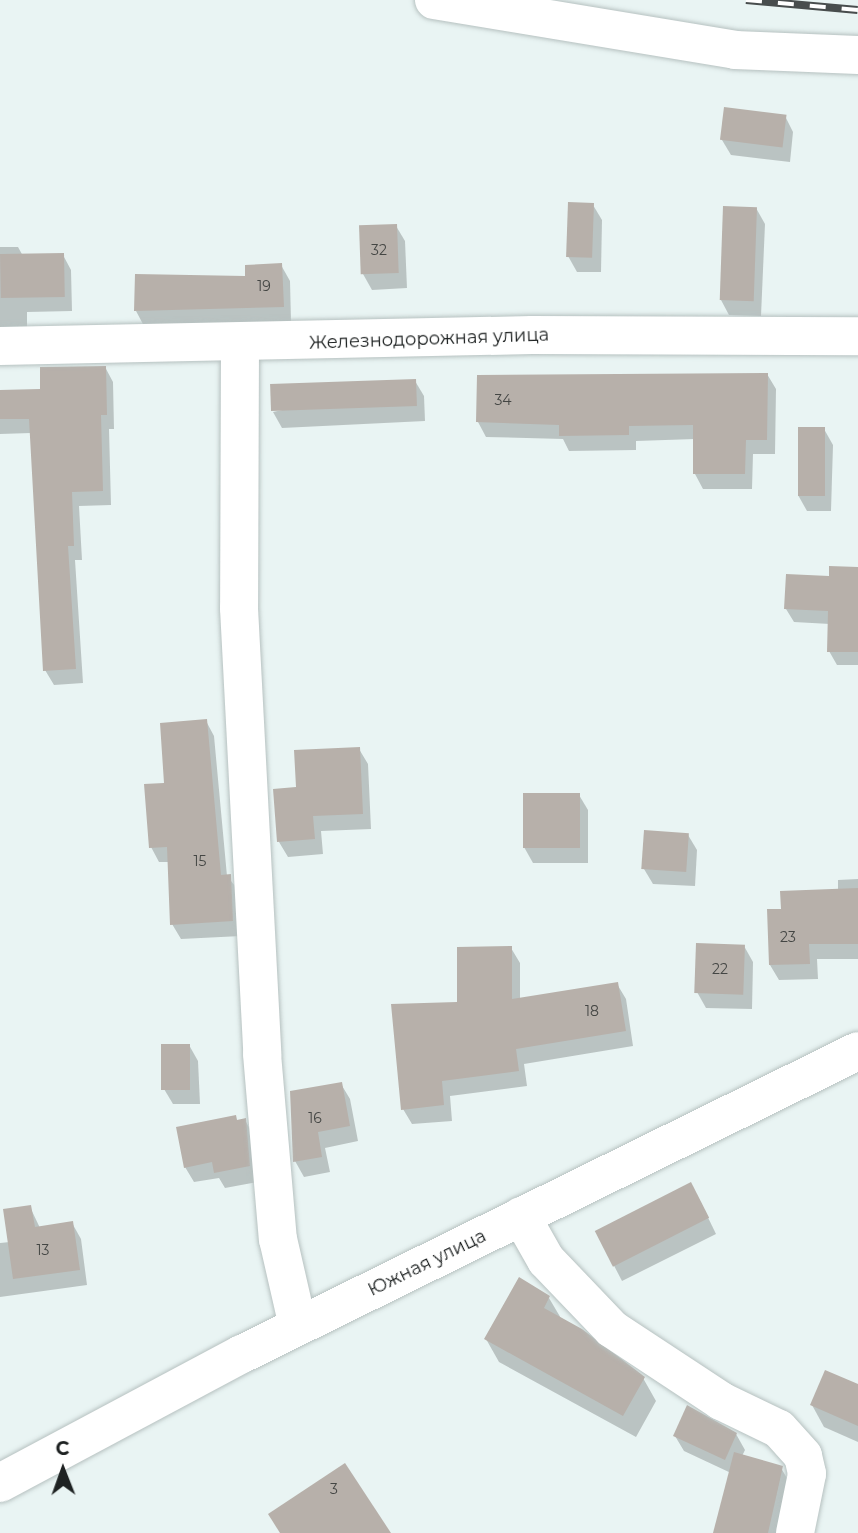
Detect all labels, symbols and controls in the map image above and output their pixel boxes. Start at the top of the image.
house number: 32 [371,242,387,258]
house number: 19 [257,278,271,294]
street label: Железнодорожная улица [309,324,549,354]
house number: 34 [494,392,512,408]
house number: 15 [194,853,206,869]
house number: 23 [780,929,796,945]
house number: 22 [712,961,728,977]
house number: 18 [585,1003,599,1019]
house number: 16 [308,1110,322,1126]
street label: Южная улица [364,1225,490,1301]
house number: 13 [37,1242,49,1258]
north arrow [28,1435,98,1505]
text: С [56,1437,70,1460]
house number: 3 [330,1481,338,1497]

